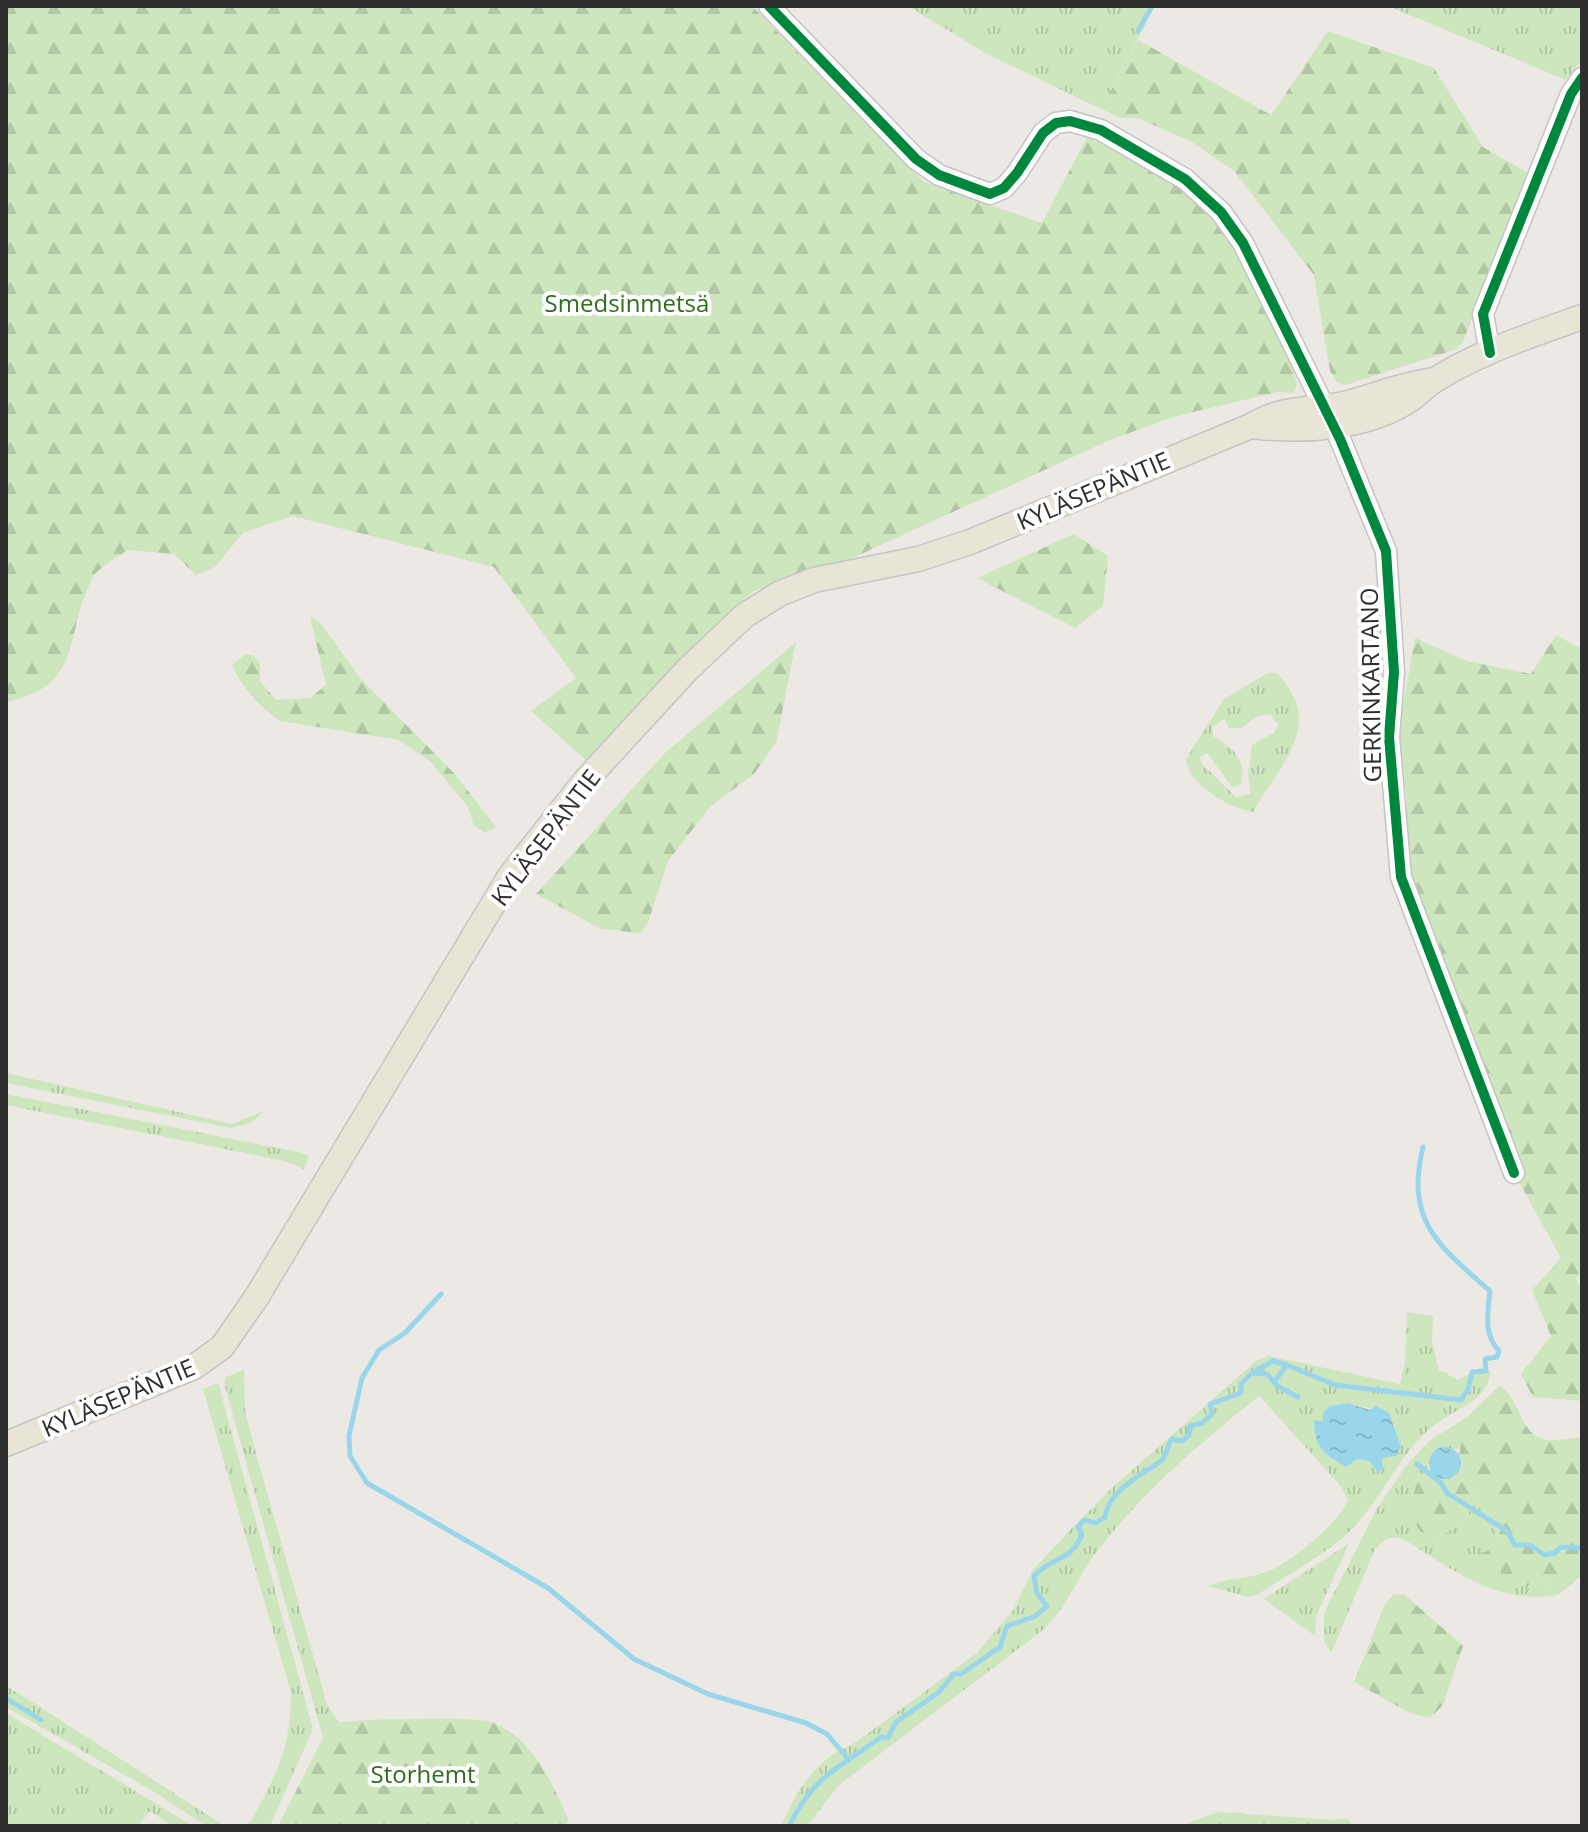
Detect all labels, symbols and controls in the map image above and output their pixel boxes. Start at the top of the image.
park label: Smedsinmetsä [545,286,709,319]
street label: KYLÄSEPÄNTIE [1011,443,1175,537]
street label: GERKINKARTANO [1352,587,1388,783]
street label: KYLÄSEPÄNTIE [483,762,607,912]
street label: KYLÄSEPÄNTIE [36,1350,200,1444]
park label: Storhemt [371,1757,475,1790]

